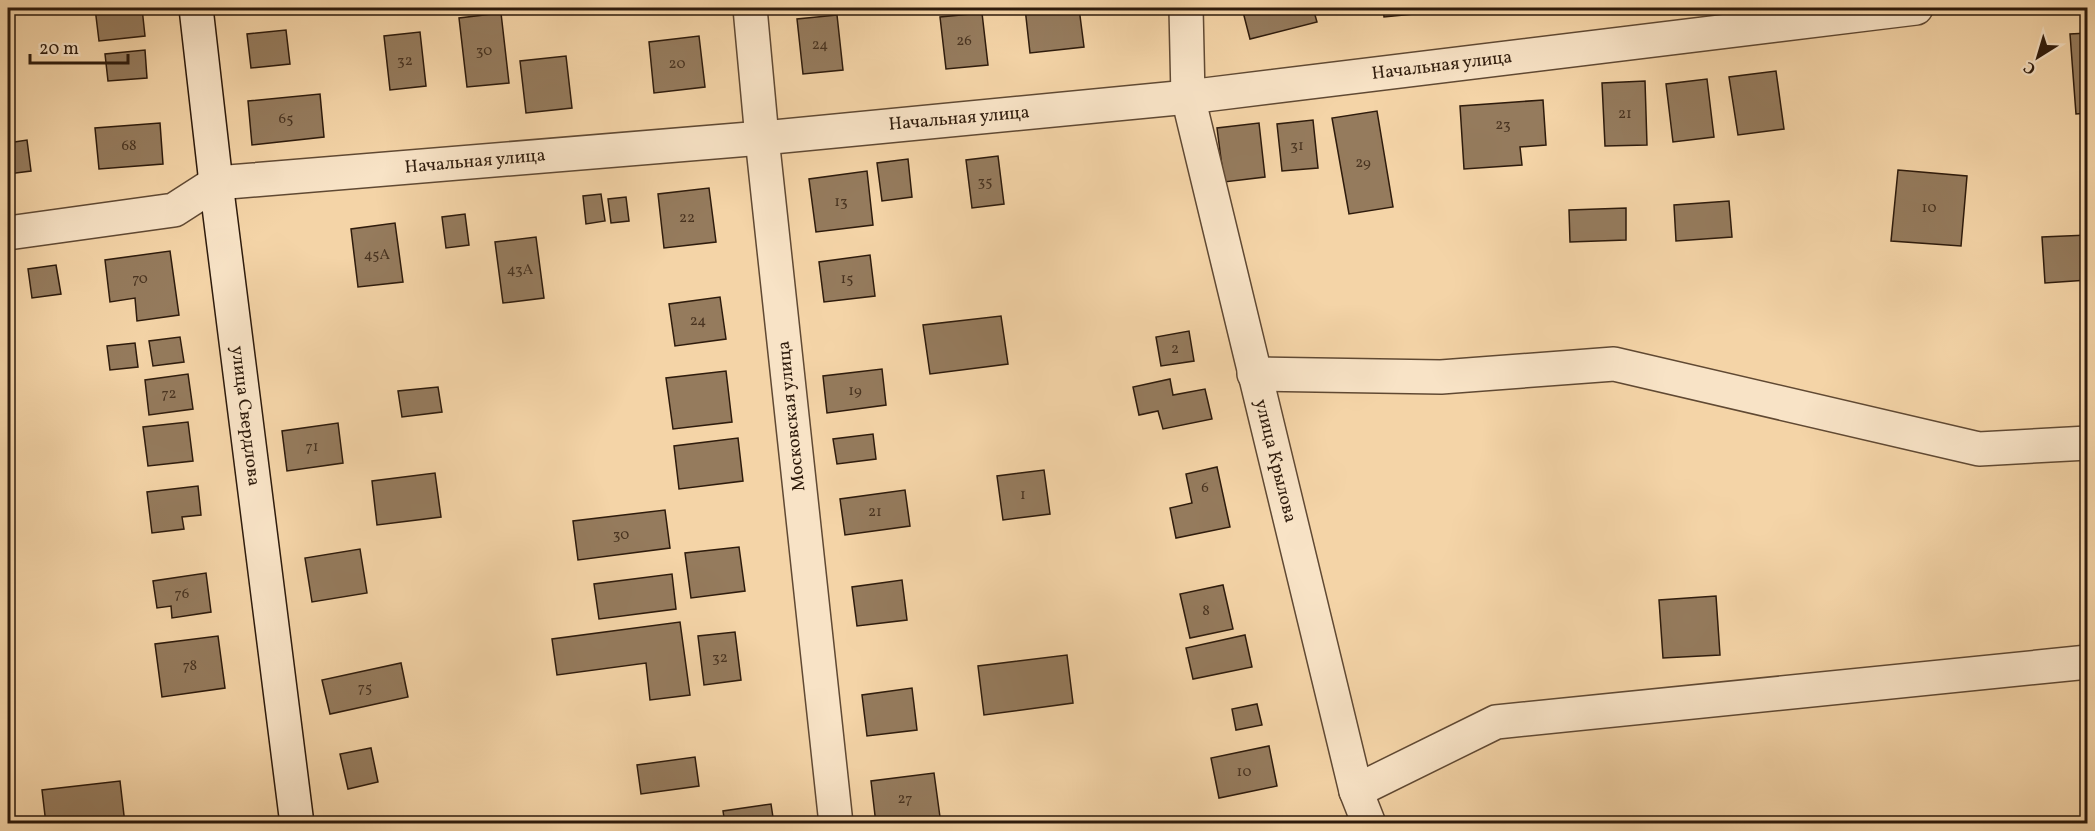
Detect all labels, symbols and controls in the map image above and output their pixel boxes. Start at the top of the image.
scale bar [30,27,128,65]
north arrow [2008,27,2068,87]
house number: 26 [956,31,972,52]
house number: 24 [812,35,828,56]
text: 20 m [39,37,79,62]
house number: 30 [476,41,492,62]
street label: Начальная улица [1370,45,1514,87]
house number: 32 [397,51,413,72]
house number: 20 [669,54,685,75]
text: С [2019,55,2041,79]
street label: Начальная улица [887,100,1031,138]
house number: 21 [1618,104,1632,125]
house number: 65 [279,109,293,130]
house number: 23 [1495,115,1511,136]
house number: 68 [121,136,137,157]
house number: 31 [1290,136,1304,157]
street label: Начальная улица [403,143,547,181]
house number: 29 [1355,153,1371,174]
house number: 35 [978,172,992,193]
house number: 13 [834,192,848,213]
house number: 10 [1922,198,1936,219]
house number: 22 [679,208,695,229]
house number: 45А [364,245,391,266]
house number: 43А [507,260,534,281]
house number: 70 [132,269,148,290]
house number: 15 [840,269,854,290]
house number: 24 [690,311,706,332]
street label: Московская улица [772,339,812,492]
house number: 2 [1171,339,1179,360]
street label: улица Свердлова [224,344,266,488]
house number: 19 [848,381,862,402]
house number: 72 [161,384,177,405]
street label: улица Крылова [1248,397,1302,525]
house number: 71 [305,437,319,458]
house number: 6 [1201,478,1209,499]
house number: 1 [1020,485,1026,506]
house number: 21 [868,502,882,523]
house number: 30 [613,525,629,546]
house number: 76 [175,584,189,605]
house number: 8 [1202,601,1210,622]
house number: 32 [712,648,728,669]
house number: 78 [183,656,197,677]
house number: 75 [358,678,372,699]
house number: 10 [1237,762,1251,783]
house number: 27 [898,789,912,810]

